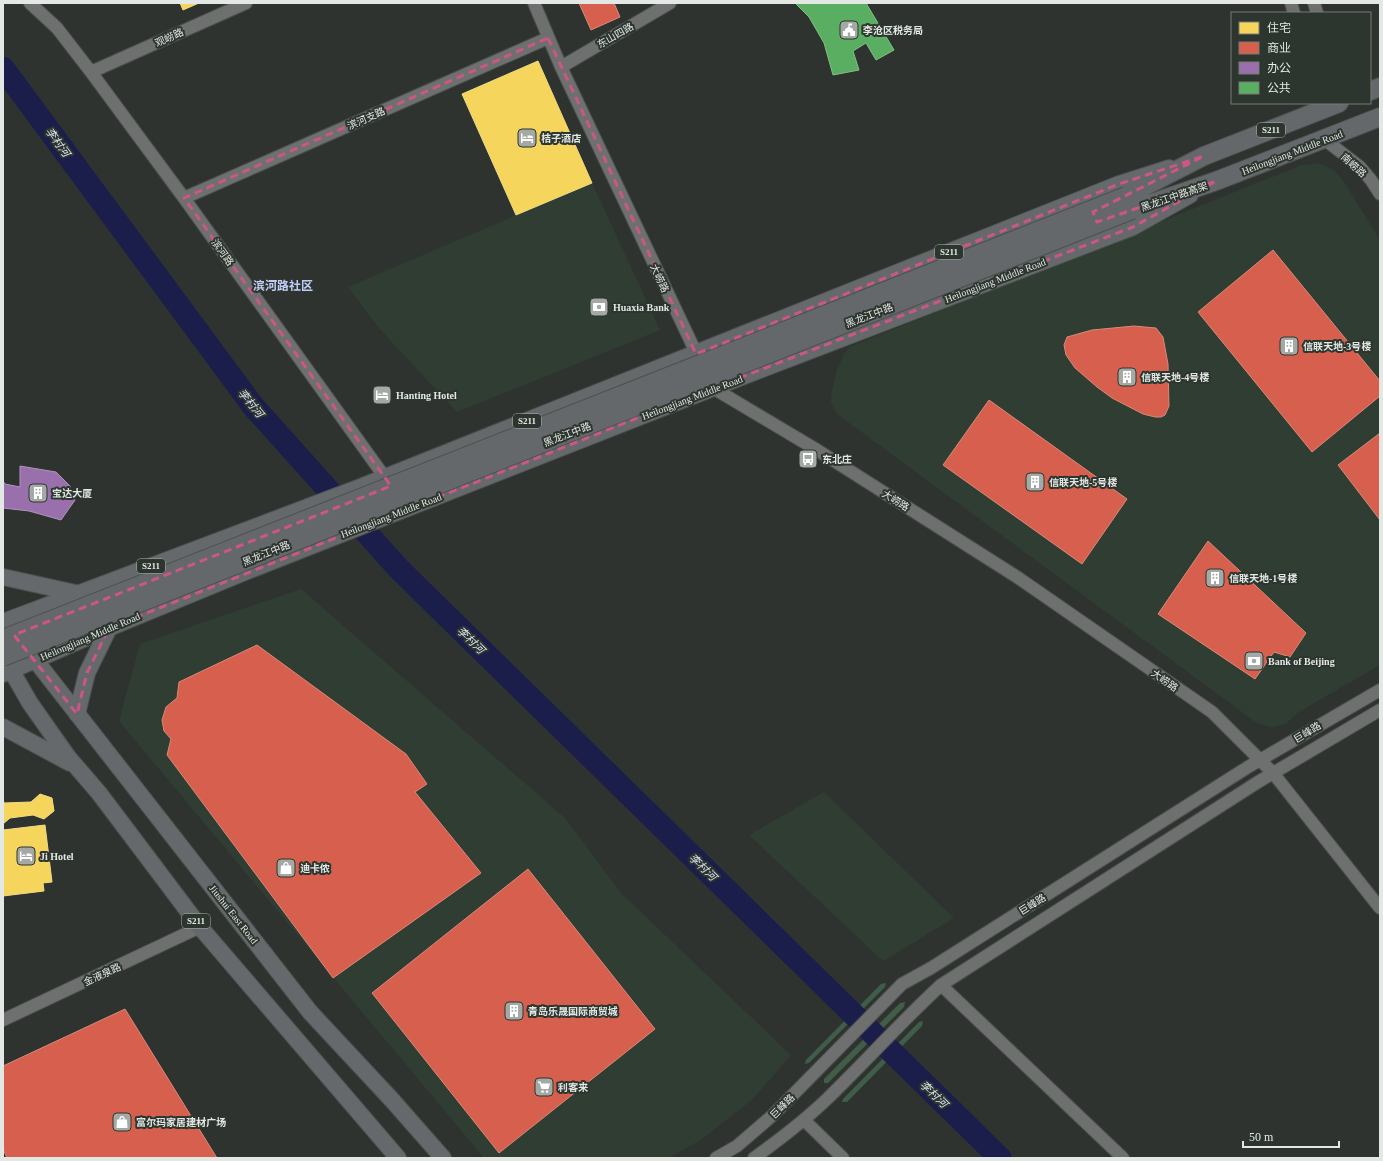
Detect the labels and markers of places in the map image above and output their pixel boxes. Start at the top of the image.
public building icon: 李沧区税务局 [838,19,860,41]
place label: 李沧区税务局 [863,25,923,36]
hotel icon: 桔子酒店 [516,127,538,149]
place label: 桔子酒店 [541,133,581,144]
bank icon: Huaxia Bank [588,296,610,318]
place label: Huaxia Bank [613,302,670,313]
building icon: 信联天地-3号楼 [1278,335,1300,357]
place label: 信联天地-3号楼 [1303,341,1371,352]
building icon: 信联天地-4号楼 [1116,366,1138,388]
place label: 信联天地-4号楼 [1141,372,1209,383]
hotel icon: Hanting Hotel [371,384,393,406]
place label: Hanting Hotel [396,390,457,401]
bus stop icon: 东北庄 [797,448,819,470]
place label: 东北庄 [822,454,852,465]
building icon: 信联天地-5号楼 [1024,471,1046,493]
place label: 信联天地-5号楼 [1049,477,1117,488]
building icon: 宝达大厦 [27,482,49,504]
place label: 宝达大厦 [52,488,92,499]
building icon: 信联天地-1号楼 [1204,567,1226,589]
place label: 信联天地-1号楼 [1229,573,1297,584]
bank icon: Bank of Beijing [1243,650,1265,672]
place label: Bank of Beijing [1268,656,1335,667]
hotel icon: Ji Hotel [15,845,37,867]
place label: Ji Hotel [40,851,74,862]
shop icon: 迪卡侬 [275,857,297,879]
place label: 迪卡侬 [300,863,330,874]
building icon: 青岛乐晟国际商贸城 [503,1000,525,1022]
place label: 青岛乐晟国际商贸城 [528,1005,618,1017]
supermarket icon: 利客来 [533,1076,555,1098]
place label: 利客来 [557,1082,588,1093]
shop icon: 富尔玛家居建材广场 [111,1111,133,1133]
place label: 富尔玛家居建材广场 [136,1116,226,1128]

